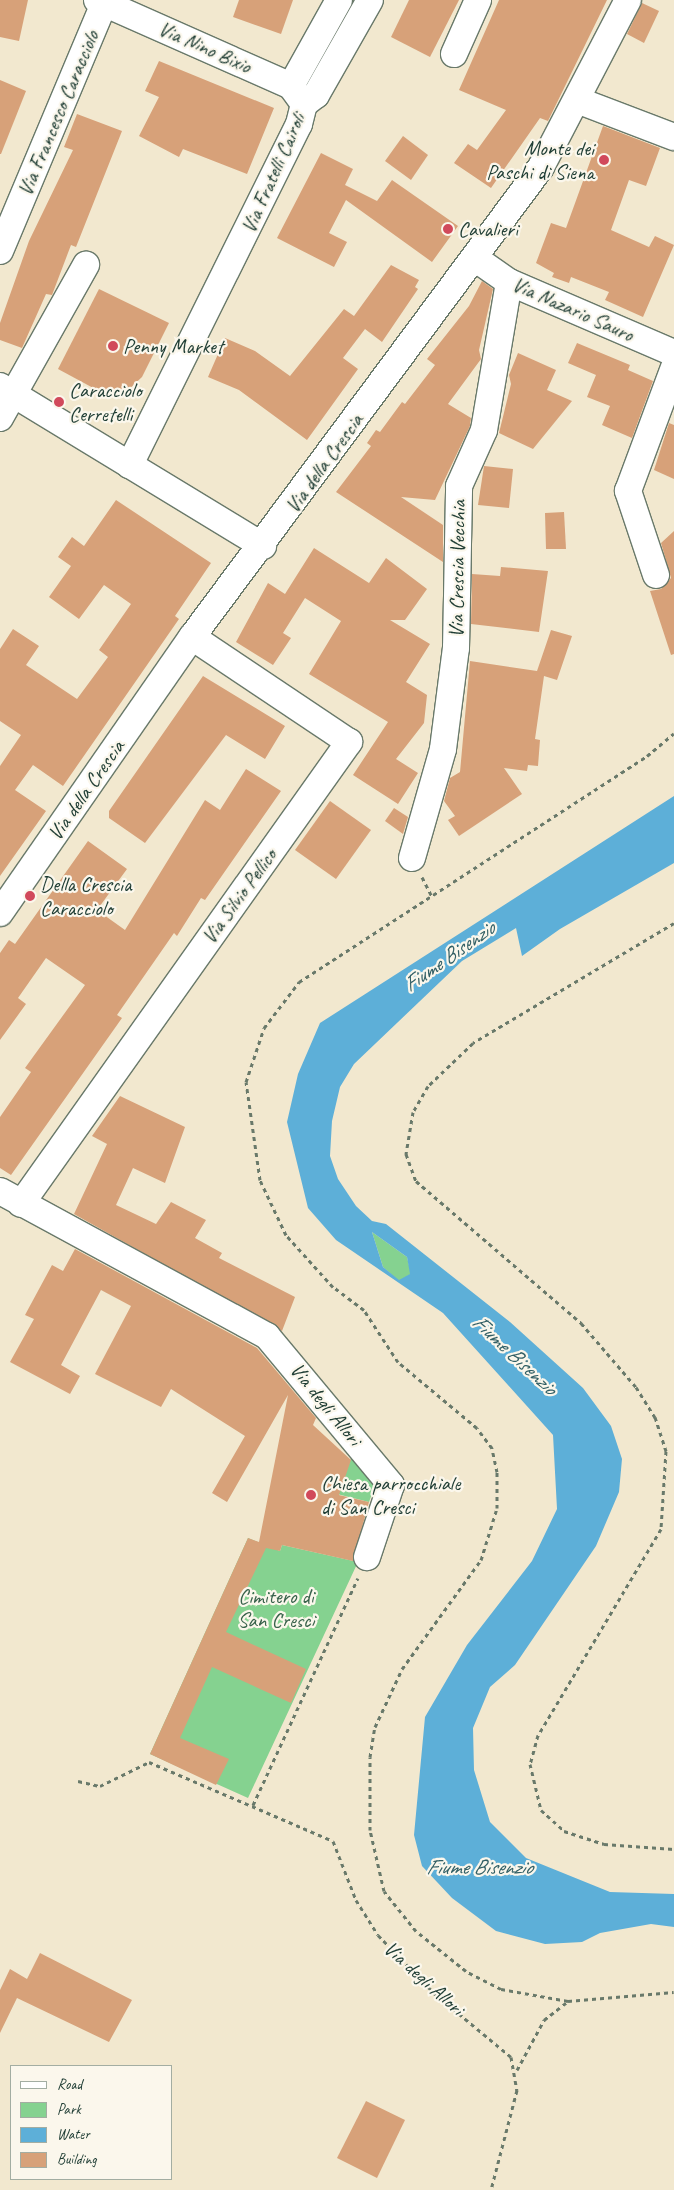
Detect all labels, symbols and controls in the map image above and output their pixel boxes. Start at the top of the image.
street label: Via Nino Bixio [154,15,256,79]
street label: Via Francesco Caracciolo [12,26,104,200]
street label: Via Fratelli Cairoli [235,109,311,237]
place label: Monte dei Paschi di Siena [486,135,594,185]
marker: Monte dei Paschi di Siena [598,154,610,166]
place label: Cavalieri [458,216,518,242]
marker: Cavalieri [442,223,454,235]
street label: Via Nazario Sauro [508,271,638,347]
place label: Penny Market [123,333,224,359]
marker: Penny Market [107,340,119,352]
place label: Caracciolo Cerretelli [69,377,142,427]
marker: Caracciolo Cerretelli [53,396,65,408]
street label: Via della Crescia [280,409,368,517]
street label: Via Crescia Vecchia [443,500,471,638]
street label: Via della Crescia [43,736,129,844]
street label: Via Silvio Pellico [196,843,282,949]
place label: Della Crescia Caracciolo [40,871,132,921]
marker: Della Crescia Caracciolo [24,890,36,902]
water label: Fiume Bisenzio [398,916,500,998]
water label: Fiume Bisenzio [466,1309,562,1401]
street label: Via degli Allori [285,1357,367,1451]
place label: Chiesa parrocchiale di San Cresci [321,1470,460,1520]
marker: Chiesa parrocchiale di San Cresci [305,1489,317,1501]
park label: Cimitero di San Cresci [238,1583,314,1633]
water label: Fiume Bisenzio [426,1855,532,1881]
street label: Via degli Allori [379,1935,469,2021]
legend [10,2065,172,2180]
text: Road [57,2075,82,2094]
text: Park [57,2100,81,2119]
text: Water [57,2125,90,2144]
text: Building [57,2150,96,2169]

